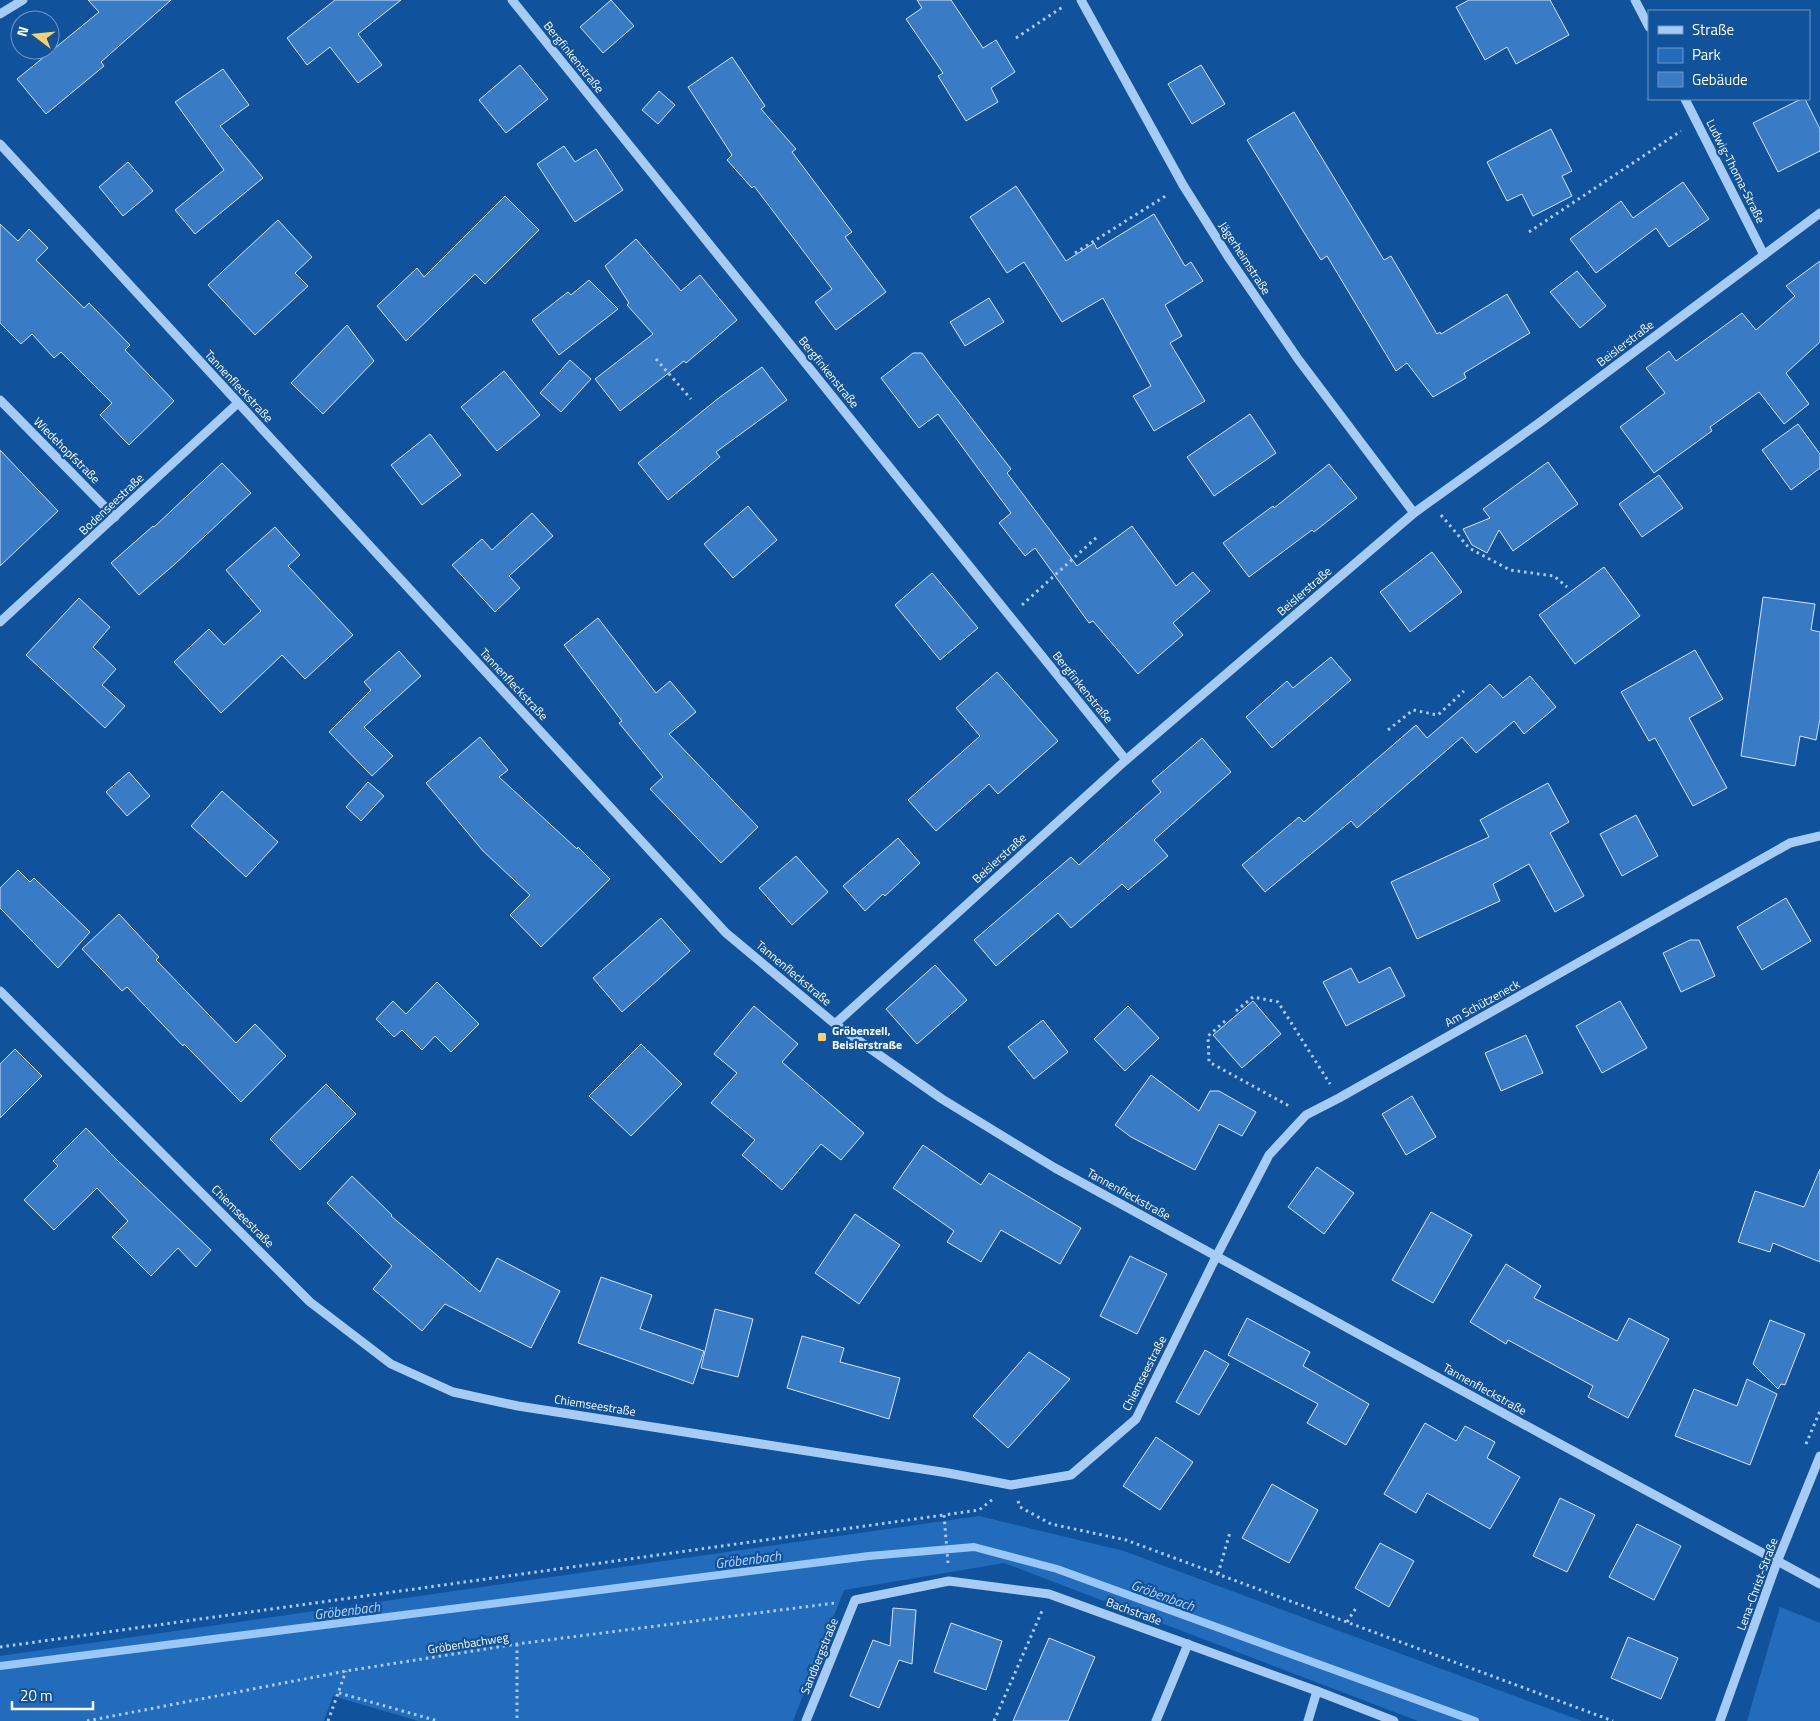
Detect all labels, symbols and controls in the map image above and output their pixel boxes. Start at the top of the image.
north arrow [10,10,60,60]
legend [1648,10,1810,100]
street label: Bergfinkenstraße [539,17,609,97]
text: Straße [1692,18,1734,41]
text: N [11,24,33,39]
text: Park [1692,43,1721,66]
text: Gebäude [1692,68,1748,91]
street label: Ludwig-Thoma-Straße [1702,116,1770,226]
street label: Jägerheimstraße [1214,218,1276,298]
street label: Beislerstraße [1592,315,1658,371]
street label: Bergfinkenstraße [794,332,864,412]
street label: Tannenfleckstraße [200,345,278,427]
street label: Wiedehopfstraße [29,412,105,488]
street label: Bodenseestraße [74,469,148,539]
street label: Beislerstraße [1272,562,1336,620]
street label: Tannenfleckstraße [475,643,553,725]
street label: Bergfinkenstraße [1048,647,1118,727]
street label: Beislerstraße [968,828,1030,888]
street label: Tannenfleckstraße [752,936,836,1010]
street label: Am Schützeneck [1441,974,1523,1032]
place label: Gröbenzell, Beislerstraße [832,1021,902,1054]
marker: Gröbenzell, Beislerstraße [816,1031,828,1043]
street label: Tannenfleckstraße [1084,1163,1174,1225]
street label: Chiemseestraße [207,1180,279,1252]
street label: Chiemseestraße [1117,1332,1171,1414]
street label: Tannenfleckstraße [1440,1358,1530,1420]
street label: Chiemseestraße [553,1389,637,1421]
street label: Lena-Christ-Straße [1731,1535,1783,1633]
water label: Gröbenbach [714,1544,783,1573]
water label: Gröbenbach [1128,1574,1199,1617]
street label: Bachstraße [1103,1592,1165,1630]
water label: Gröbenbach [313,1595,382,1624]
street label: Sandbergstraße [795,1615,843,1697]
street label: Gröbenbachweg [426,1627,510,1659]
scale bar [12,1678,94,1710]
text: 20 m [20,1684,53,1707]

